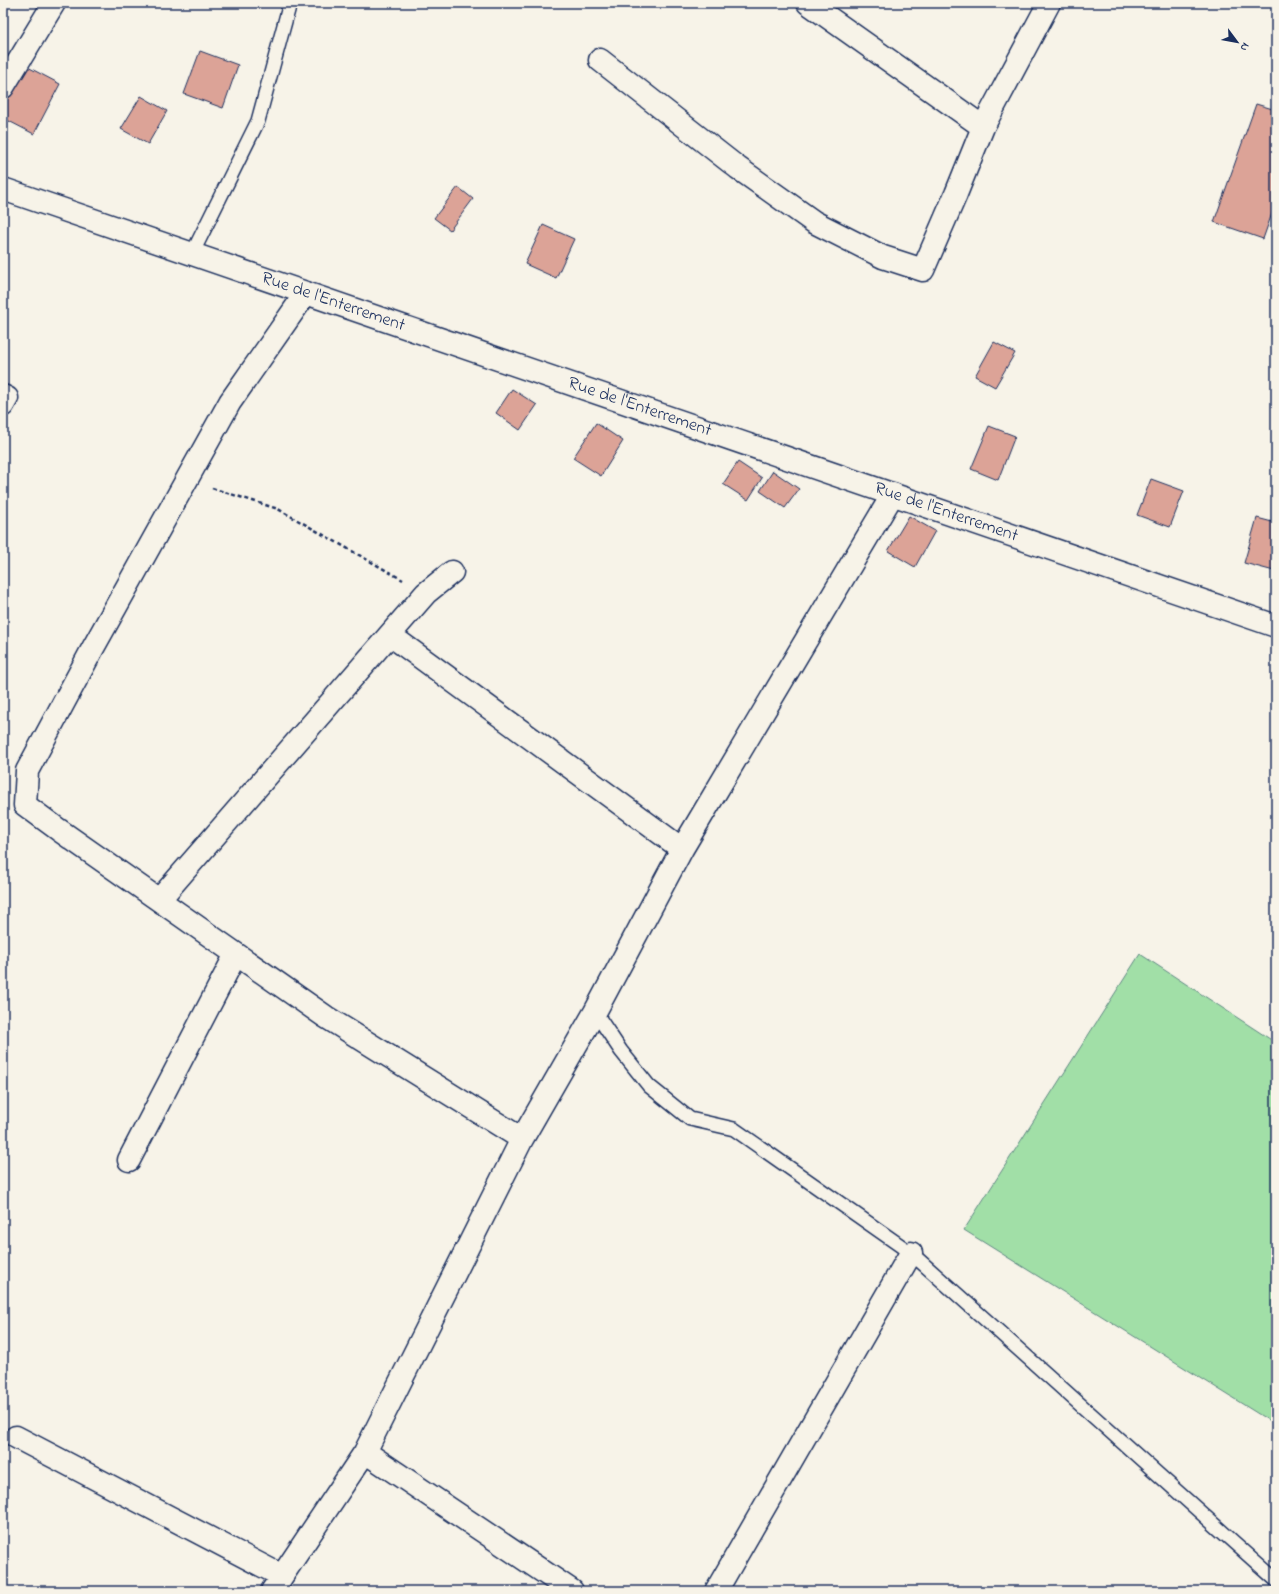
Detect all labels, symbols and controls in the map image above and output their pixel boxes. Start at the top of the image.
north arrow [1217,22,1257,62]
text: N [1236,39,1253,54]
street label: Rue de l'Enterrement [258,266,409,339]
street label: Rue de l'Enterrement [564,371,715,444]
street label: Rue de l'Enterrement [871,476,1021,549]

